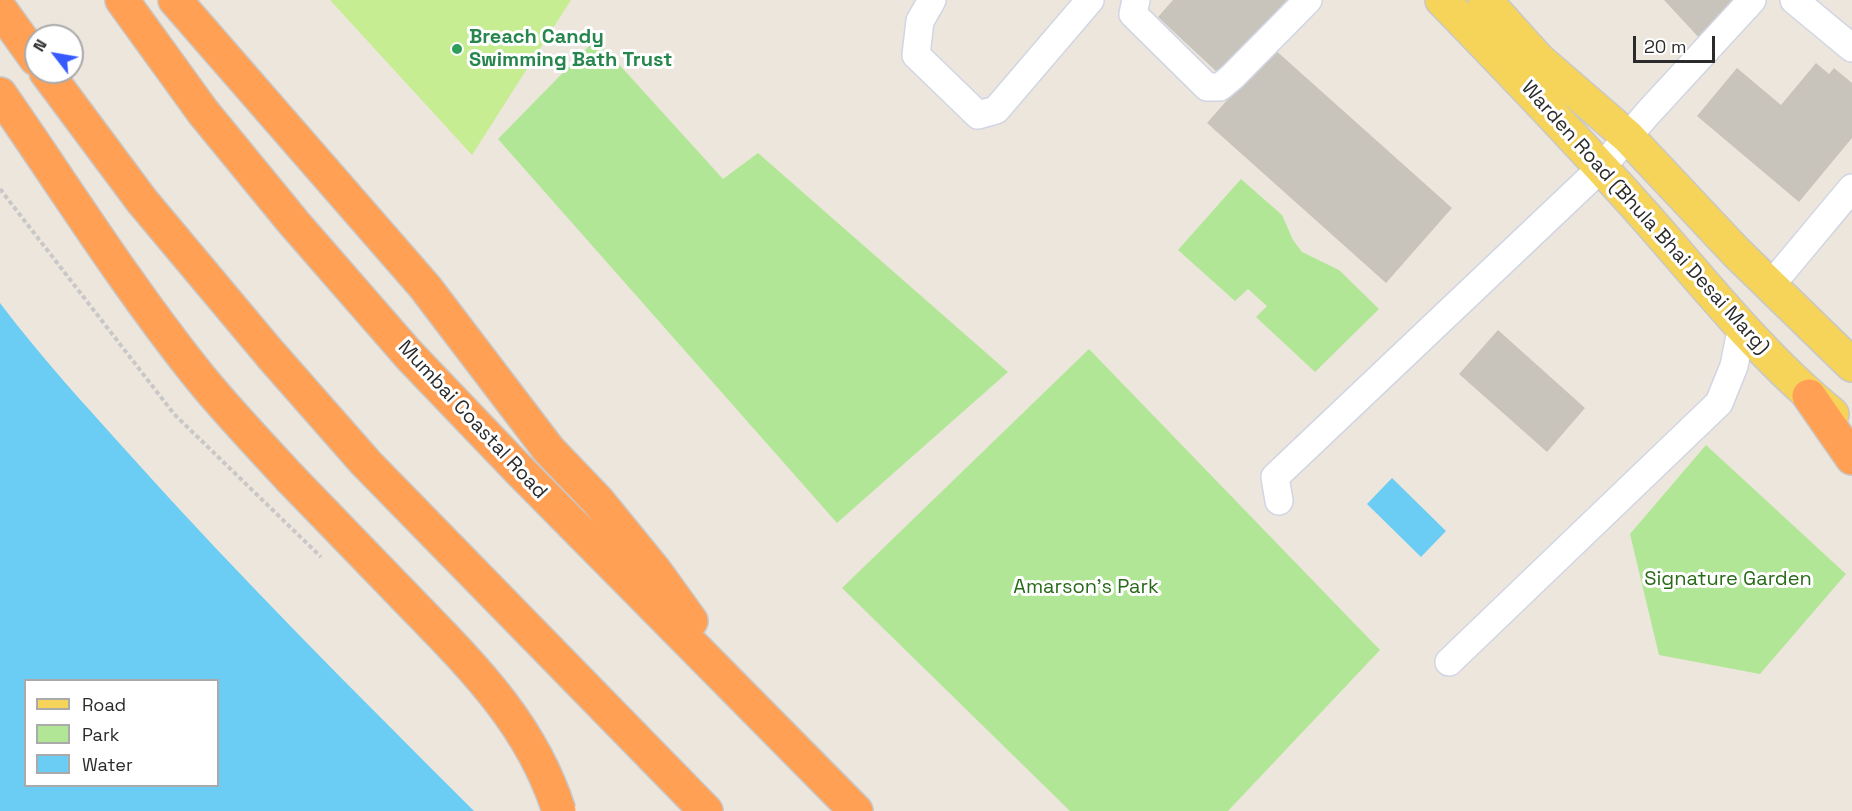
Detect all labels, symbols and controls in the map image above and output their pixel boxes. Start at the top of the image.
north arrow [24,24,84,84]
scale bar [1636,24,1718,62]
place label: Breach Candy Swimming Bath Trust [469,26,672,73]
text: 20 m [1644,35,1687,58]
text: N [28,36,52,56]
marker: Breach Candy Swimming Bath Trust [450,42,464,56]
street label: Warden Road (Bhula Bhai Desai Marg) [1516,76,1774,360]
street label: Mumbai Coastal Road [392,336,552,504]
park label: Signature Garden [1644,568,1812,592]
park label: Amarson's Park [1013,576,1159,600]
legend [24,679,219,787]
text: Road [82,693,126,716]
text: Park [82,723,119,746]
text: Water [82,753,133,776]

